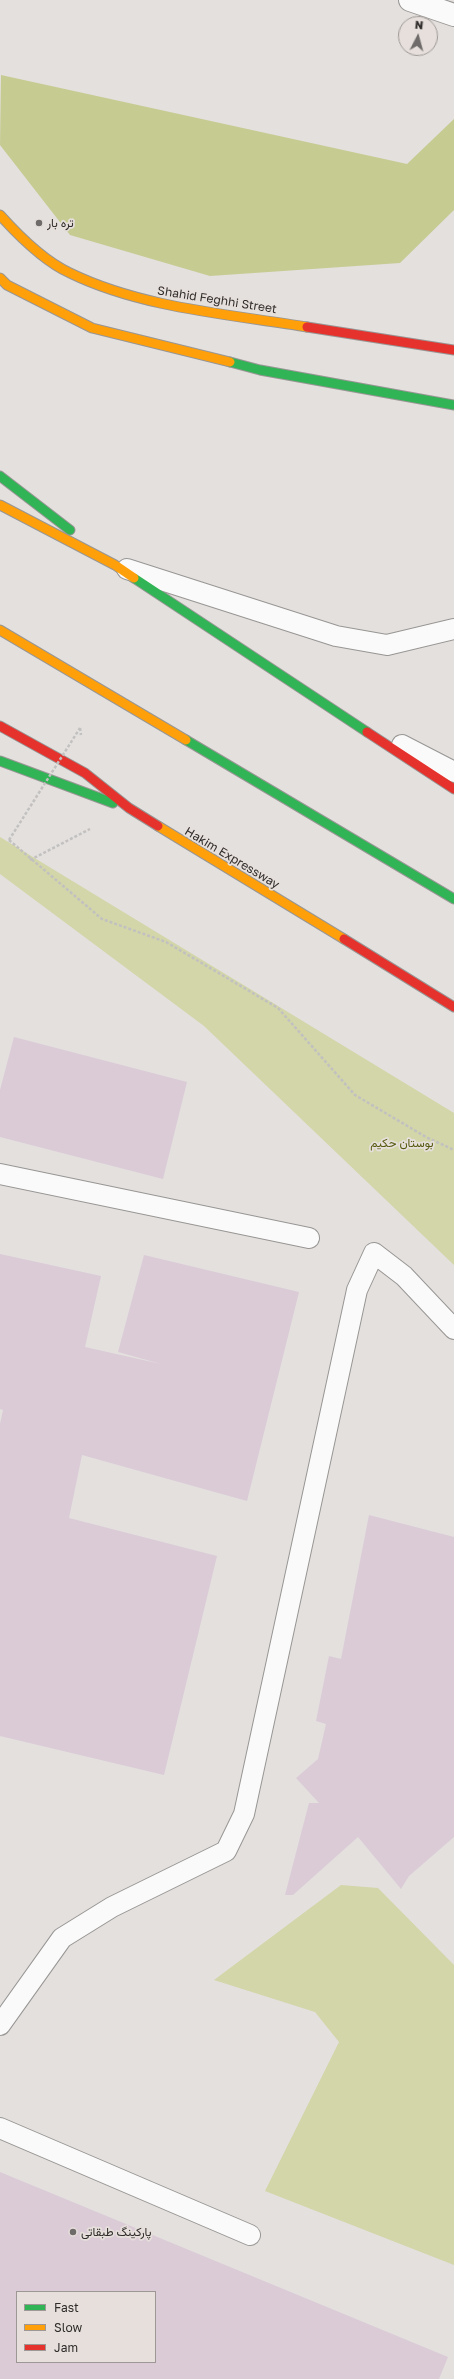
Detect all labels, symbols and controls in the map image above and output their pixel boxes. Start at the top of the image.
north arrow [398,16,438,56]
text: N [414,18,424,31]
place label: تره بار [47,216,74,230]
marker: تره بار [34,218,44,228]
street label: Shahid Feghhi Street [156,283,278,317]
street label: Hakim Expressway [182,824,282,892]
park label: بوستان حکیم [370,1136,434,1150]
place label: پارکینگ طبقاتی [81,2225,151,2239]
marker: پارکینگ طبقاتی [68,2227,78,2237]
legend [16,2291,156,2363]
text: Fast [54,2300,79,2315]
text: Slow [54,2320,82,2335]
text: Jam [54,2340,78,2355]

